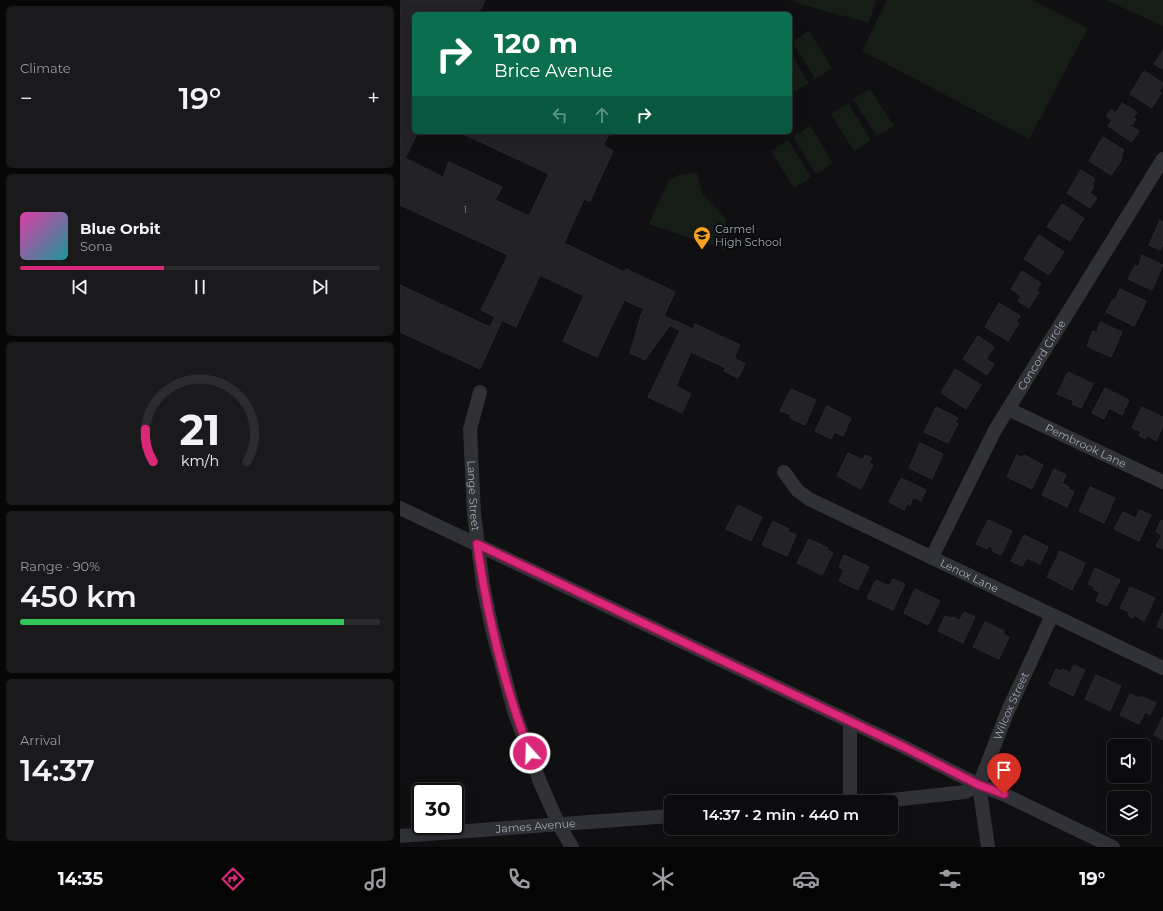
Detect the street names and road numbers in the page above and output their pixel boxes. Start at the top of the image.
street label: Concord Circle [1014,317,1069,393]
street label: Pembrook Lane [1043,421,1129,471]
street label: Lange Street [464,460,483,532]
street label: Lenox Lane [938,556,1001,596]
street label: Wilcox Street [990,669,1032,742]
street label: James Avenue [494,816,576,836]

